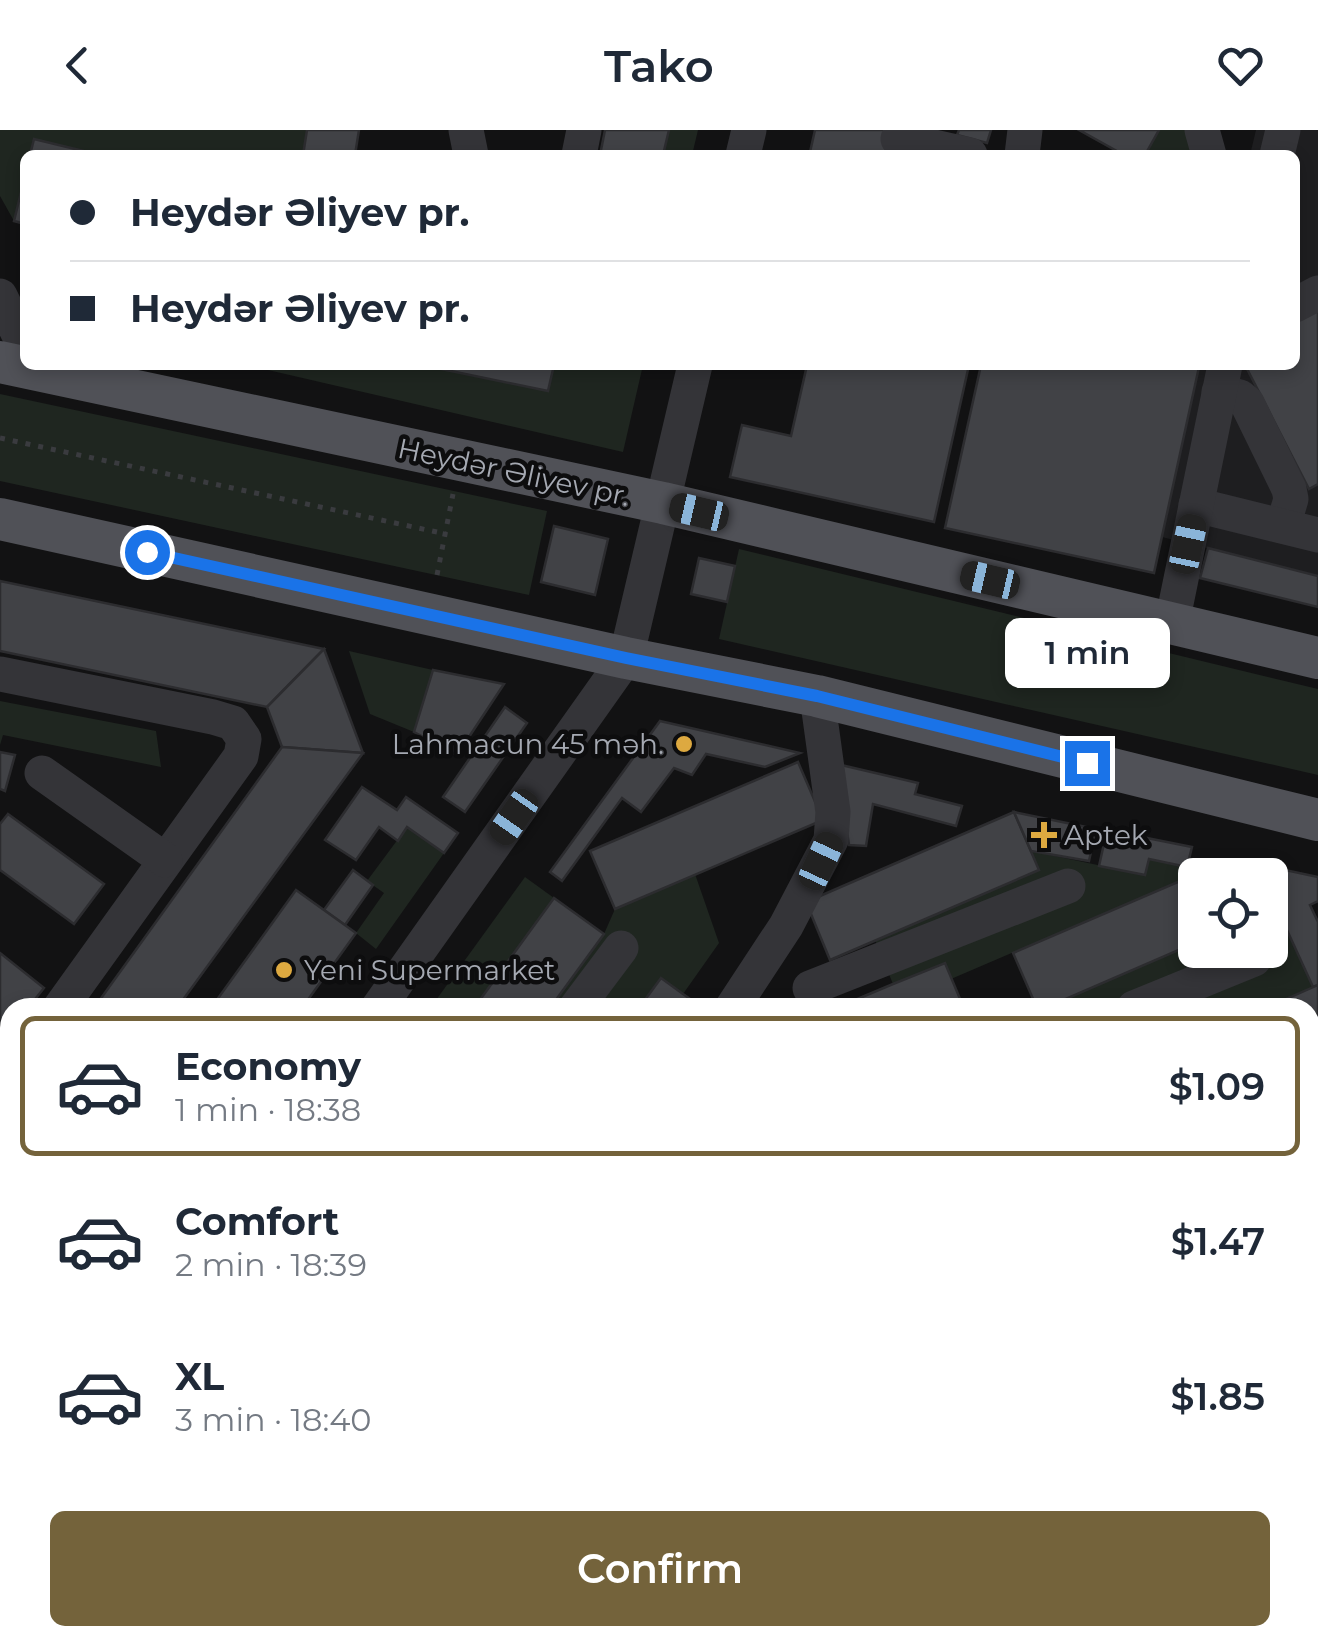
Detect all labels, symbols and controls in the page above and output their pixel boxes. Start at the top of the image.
icon: back [50,38,105,93]
text: Tako [604,38,714,93]
icon: heart [1213,38,1268,93]
text: Heydər Əliyev pr. [130,189,470,236]
text: Heydər Əliyev pr. [130,285,470,332]
street label: Heydər Əliyev pr. [395,431,633,513]
car [666,491,732,533]
car [1167,512,1209,576]
route start [125,530,170,575]
car [957,559,1023,601]
callout: 1 min [1004,618,1170,688]
text: 1 min [1045,633,1130,672]
place label: Lahmacun 45 mәh. [392,727,664,761]
marker: Lahmacun 45 mәh. [673,733,695,755]
route end [1065,741,1110,786]
car [485,784,543,850]
place label: Aptek [1064,818,1148,852]
marker: Aptek [1033,824,1055,846]
car [795,827,847,895]
map controls [1178,858,1288,968]
button: locate [1178,858,1288,968]
place label: Yeni Supermarket [304,953,555,987]
marker: Yeni Supermarket [273,959,295,981]
icon: car [55,1041,145,1131]
text: Economy [175,1043,361,1090]
text: $1.09 [1169,1063,1265,1110]
text: 1 min · 18:38 [175,1090,361,1129]
icon: car [55,1196,145,1286]
text: Comfort [175,1198,339,1245]
text: $1.47 [1171,1218,1265,1265]
text: 2 min · 18:39 [175,1245,367,1284]
icon: car [55,1351,145,1441]
text: XL [175,1353,224,1400]
text: $1.85 [1170,1373,1265,1420]
text: 3 min · 18:40 [175,1400,372,1439]
button: Confirm [50,1511,1270,1626]

